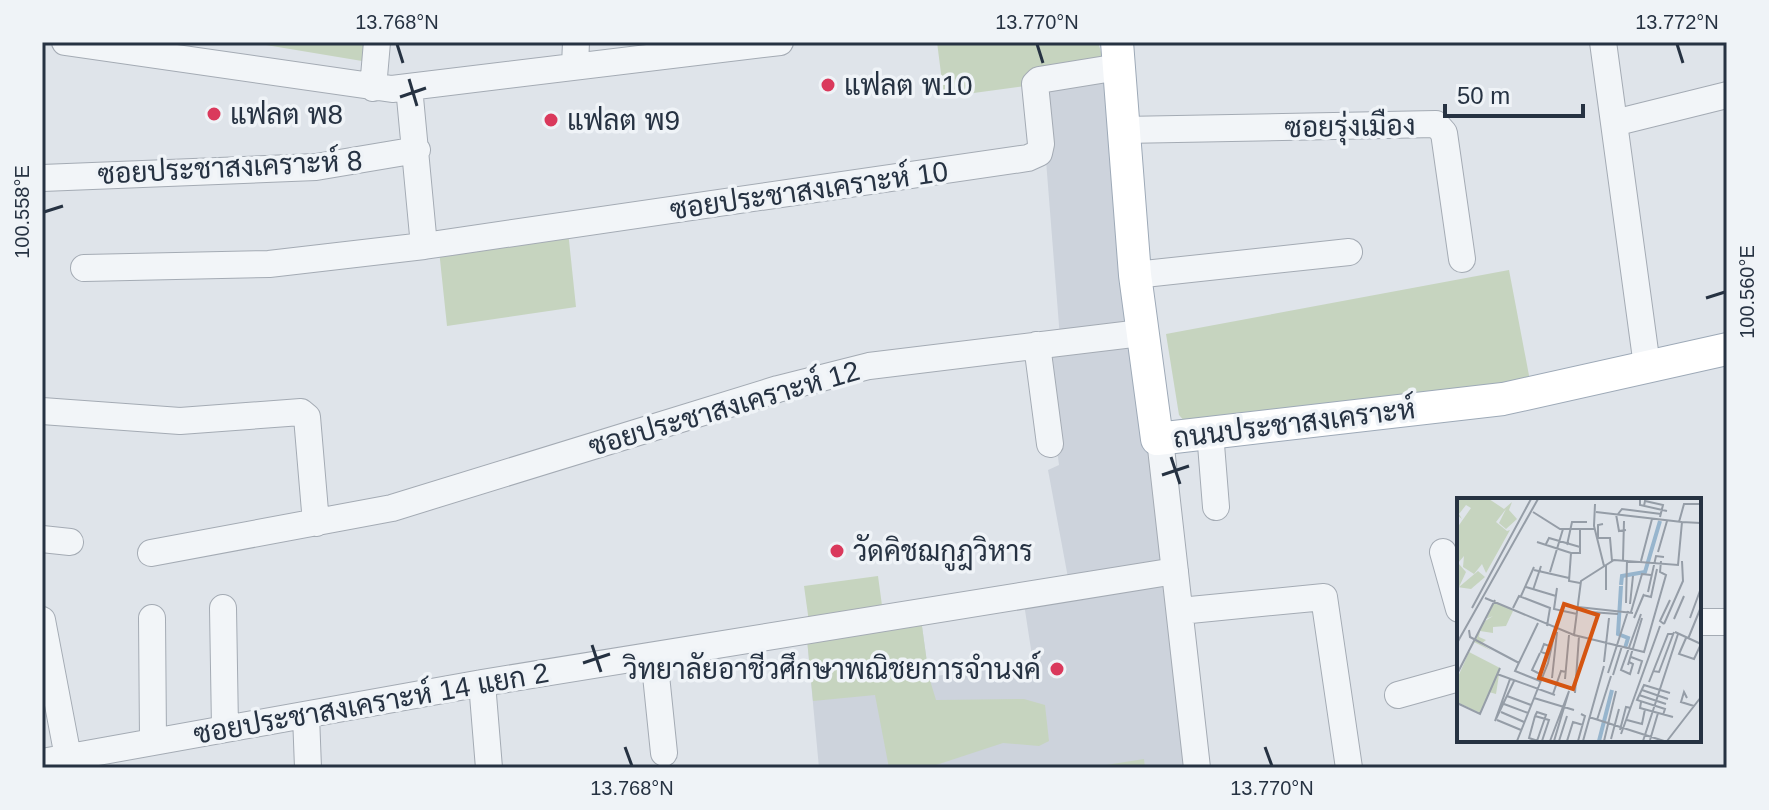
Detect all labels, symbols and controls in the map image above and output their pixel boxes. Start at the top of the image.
text: 13.768°N [355,11,439,33]
text: 13.770°N [995,11,1079,33]
text: 13.772°N [1635,11,1719,33]
scale bar [1445,68,1583,118]
place label: แฟลต พ10 [844,70,973,101]
marker: แฟลต พ10 [819,76,837,94]
text: 50 m [1457,82,1510,109]
place label: แฟลต พ8 [230,99,343,130]
marker: แฟลต พ8 [205,105,223,123]
place label: แฟลต พ9 [567,105,680,136]
street label: ซอยรุ่งเมือง [1284,107,1416,147]
marker: แฟลต พ9 [542,111,560,129]
street label: ซอยประชาสงเคราะห์ 8 [97,141,363,190]
street label: ซอยประชาสงเคราะห์ 10 [668,152,950,225]
text: 100.558°E [11,165,33,259]
text: 100.560°E [1736,245,1758,339]
street label: ซอยประชาสงเคราะห์ 12 [584,351,863,462]
street label: ถนนประชาสงเคราะห์ [1171,389,1417,454]
inset map [1457,498,1701,742]
place label: วัดคิชฌกูฎวิหาร [853,533,1033,571]
marker: วัดคิชฌกูฎวิหาร [828,542,846,560]
place label: วิทยาลัยอาชีวศึกษาพณิชยการจำนงค์ [622,650,1041,685]
street label: ซอยประชาสงเคราะห์ 14 แยก 2 [190,653,551,750]
marker: วิทยาลัยอาชีวศึกษาพณิชยการจำนงค์ [1048,660,1066,678]
text: 13.768°N [590,777,674,799]
text: 13.770°N [1230,777,1314,799]

